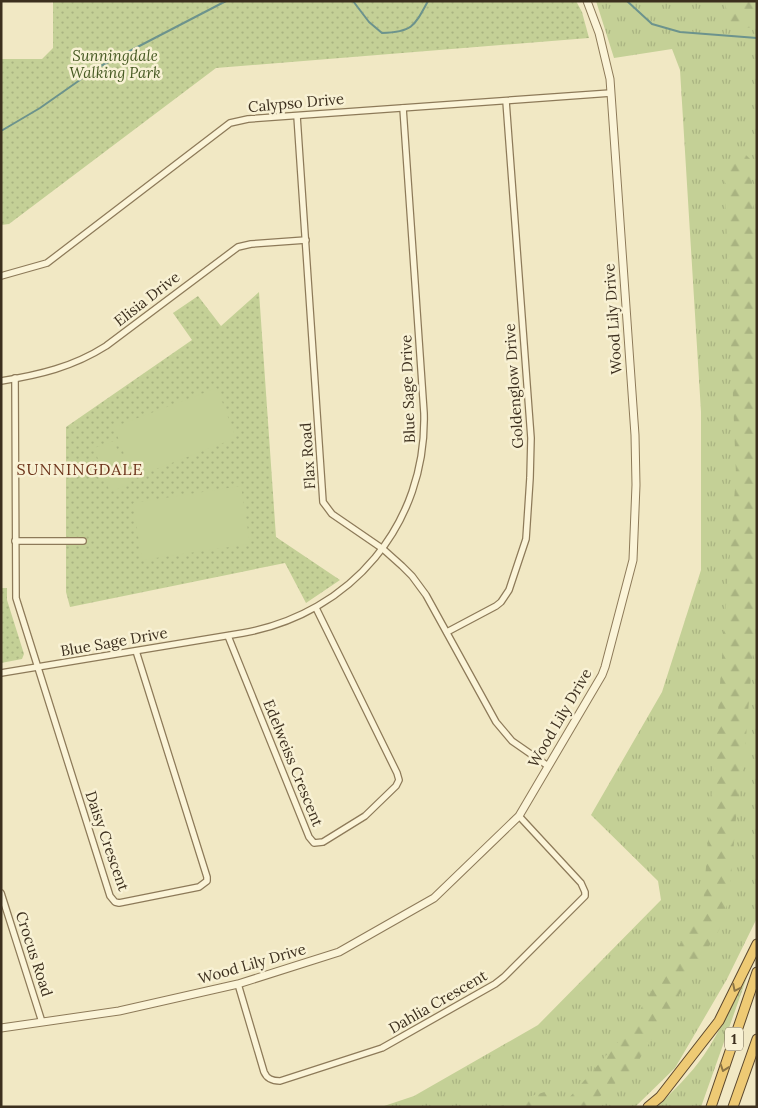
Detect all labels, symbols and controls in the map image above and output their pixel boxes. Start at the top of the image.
park label: Sunningdale Walking Park [69,46,161,82]
street label: Calypso Drive [247,89,345,116]
street label: Wood Lily Drive [599,263,626,375]
street label: Elisia Drive [110,267,183,330]
street label: Goldenglow Drive [500,323,527,449]
street label: Blue Sage Drive [396,335,419,444]
street label: Flax Road [296,422,319,490]
district label: SUNNINGDALE [16,459,144,479]
street label: Blue Sage Drive [59,623,169,660]
street label: Wood Lily Drive [524,665,596,771]
street label: Edelweiss Crescent [259,697,328,829]
street label: Daisy Crescent [81,788,134,894]
street label: Crocus Road [12,909,57,999]
street label: Wood Lily Drive [196,939,308,988]
street label: Dahlia Crescent [385,966,491,1037]
one-way arrow [732,983,742,992]
road number: 1 [725,1028,743,1050]
one-way arrow [720,1063,730,1071]

